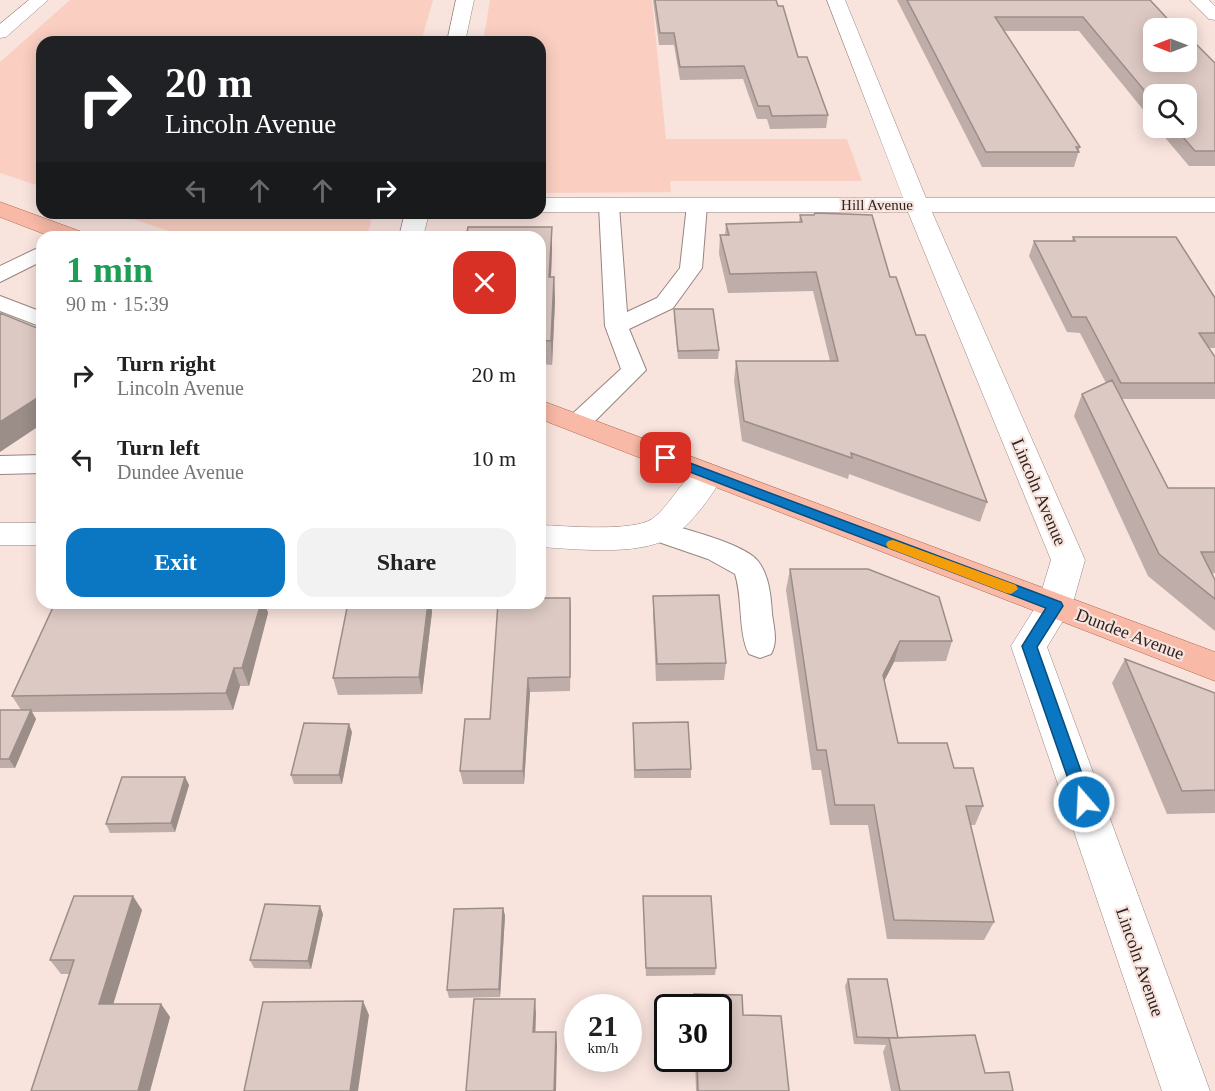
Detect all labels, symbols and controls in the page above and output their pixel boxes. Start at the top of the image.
north arrow [1143,18,1197,72]
map controls [1143,18,1197,138]
icon: right [66,60,144,138]
text: 20 m [165,60,253,106]
button: search [1143,84,1197,138]
text: Lincoln Avenue [165,109,336,139]
icon: left [180,174,213,207]
icon: ahead [243,174,276,207]
icon: ahead [306,174,339,207]
icon: right [369,174,402,207]
street label: Hill Avenue [841,197,913,213]
text: 1 min [66,250,153,290]
button: close [453,251,516,314]
text: 90 m · 15:39 [66,293,169,315]
text: Turn right [117,351,216,376]
icon: right [66,359,99,392]
text: 20 m [471,362,516,387]
text: Lincoln Avenue [117,377,244,399]
pin [640,432,691,483]
text: Turn left [117,435,200,460]
street label: Lincoln Avenue [1007,436,1071,548]
icon: arrive [649,441,682,474]
icon: left [66,443,99,476]
text: 10 m [471,446,516,471]
text: Dundee Avenue [117,461,244,483]
button: Exit [66,528,285,597]
button: Share [297,528,516,597]
street label: Dundee Avenue [1073,604,1187,664]
position arrow [1052,770,1116,834]
street label: Lincoln Avenue [1112,905,1168,1019]
speed limit sign: 30 [654,994,732,1072]
text: 21 [588,1009,618,1042]
text: km/h [588,1040,618,1056]

